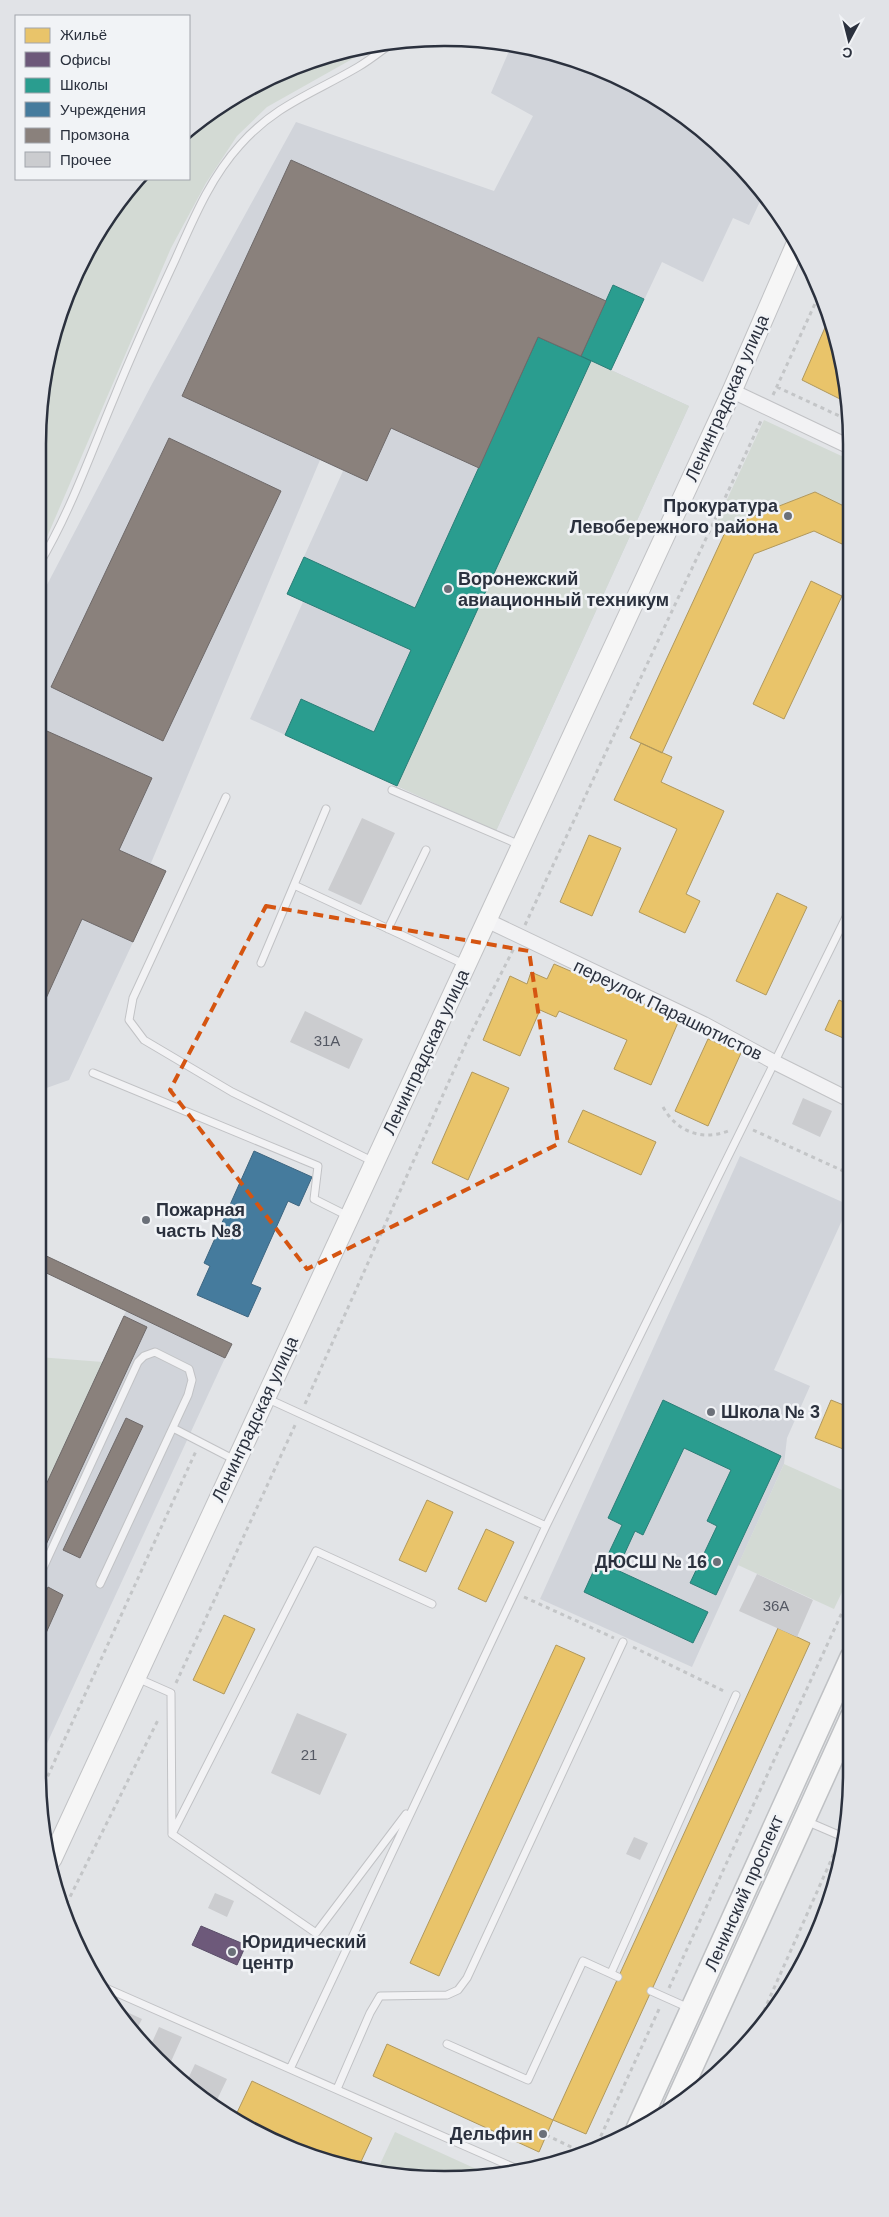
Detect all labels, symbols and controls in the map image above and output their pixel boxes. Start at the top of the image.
legend [15,15,190,180]
north arrow [824,15,874,65]
text: Жильё [60,26,107,43]
text: С [841,44,853,61]
text: Офисы [60,51,111,68]
text: Школы [60,76,108,93]
text: Учреждения [60,101,146,118]
text: Промзона [60,126,130,143]
text: Прочее [60,151,112,168]
street label: Ленинградская улица [681,311,773,484]
place label: Прокуратура Левобережного района [570,496,779,537]
marker: Прокуратура Левобережного района [782,510,794,522]
place label: Воронежский авиационный техникум [458,569,669,610]
marker: Воронежский авиационный техникум [442,583,454,595]
street label: переулок Парашютистов [570,956,766,1064]
street label: Ленинградская улица [379,965,474,1138]
house number: 31А [314,1032,340,1049]
place label: Пожарная часть №8 [156,1200,245,1241]
marker: Пожарная часть №8 [140,1214,152,1226]
street label: Ленинградская улица [208,1332,303,1505]
place label: Школа № 3 [721,1402,820,1422]
marker: Школа № 3 [705,1406,717,1418]
place label: ДЮСШ № 16 [595,1552,707,1572]
marker: ДЮСШ № 16 [711,1556,723,1568]
house number: 36А [763,1597,789,1614]
house number: 21 [301,1746,317,1763]
street label: Ленинский проспект [701,1812,787,1974]
place label: Юридический центр [242,1932,367,1973]
marker: Юридический центр [226,1946,238,1958]
place label: Дельфин [450,2124,533,2144]
marker: Дельфин [537,2128,549,2140]

